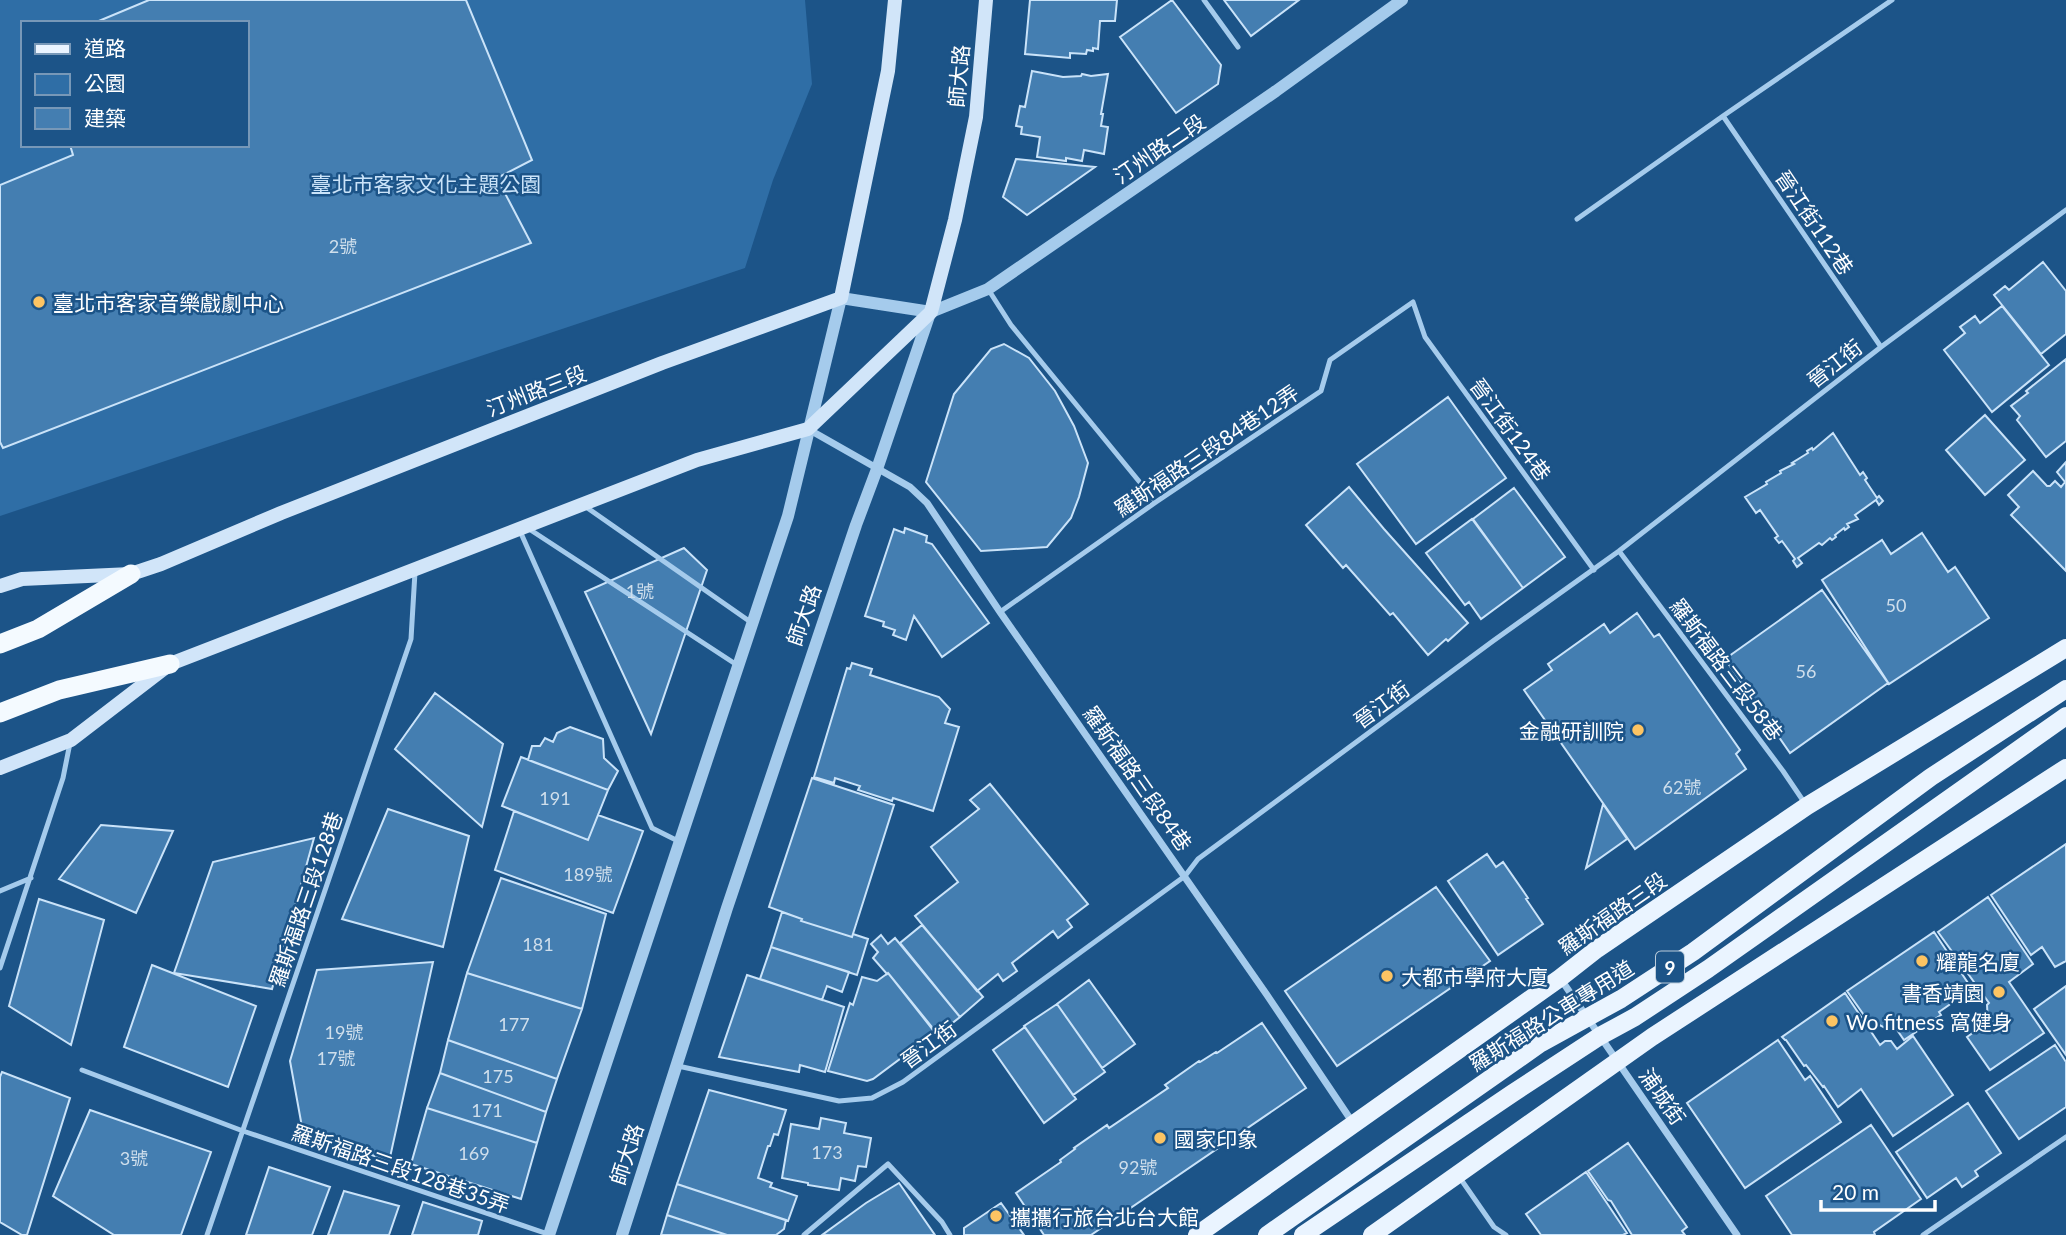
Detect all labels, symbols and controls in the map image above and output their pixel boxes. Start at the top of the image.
legend [21,21,248,147]
text: 道路 [84,35,126,60]
street label: 師大路 [943,44,973,108]
text: 公園 [84,70,126,95]
text: 建築 [84,105,126,130]
street label: 汀州路二段 [1108,108,1210,188]
street label: 晉江街112巷 [1771,165,1859,279]
park label: 臺北市客家文化主題公園 [311,171,542,196]
house number: 2號 [329,235,357,257]
place label: 臺北市客家音樂戲劇中心 [53,290,284,315]
marker: 臺北市客家音樂戲劇中心 [31,294,47,310]
street label: 晉江街 [1801,334,1867,392]
street label: 汀州路三段 [483,360,589,420]
street label: 晉江街124巷 [1465,373,1557,485]
street label: 羅斯福路三段84巷12弄 [1109,379,1303,521]
house number: 1號 [626,580,654,602]
street label: 師大路 [781,581,825,649]
street label: 羅斯福路三段58巷 [1665,593,1789,745]
house number: 50 [1886,594,1906,616]
house number: 56 [1796,660,1816,682]
street label: 晉江街 [1348,675,1414,733]
street label: 羅斯福路三段84巷 [1079,701,1197,855]
place label: 金融研訓院 [1519,718,1624,743]
marker: 金融研訓院 [1630,722,1646,738]
house number: 62號 [1663,776,1701,798]
house number: 191 [539,787,571,809]
street label: 羅斯福路三段128巷 [263,808,347,990]
house number: 189號 [563,863,613,885]
street label: 羅斯福路三段 [1553,867,1671,959]
house number: 181 [522,933,554,955]
place label: 耀龍名廈 [1936,949,2020,974]
road number: 9 [1656,951,1684,982]
marker: 耀龍名廈 [1914,953,1930,969]
street label: 羅斯福路公車專用道 [1464,954,1638,1076]
place label: 大都市學府大廈 [1401,964,1548,989]
marker: 大都市學府大廈 [1379,968,1395,984]
place label: 書香靖園 [1901,980,1985,1005]
marker: 書香靖園 [1991,984,2007,1000]
place label: Wo fitness 窩健身 [1846,1009,2013,1034]
house number: 177 [498,1013,530,1035]
marker: Wo fitness 窩健身 [1824,1013,1840,1029]
street label: 晉江街 [895,1015,961,1073]
house number: 19號 [325,1021,363,1043]
house number: 17號 [317,1047,355,1069]
street label: 浦城街 [1635,1063,1691,1129]
house number: 175 [482,1065,514,1087]
house number: 171 [471,1099,503,1121]
street label: 羅斯福路三段128巷35弄 [289,1119,513,1217]
street label: 師大路 [604,1120,648,1188]
place label: 國家印象 [1174,1126,1258,1151]
marker: 國家印象 [1152,1130,1168,1146]
house number: 173 [811,1141,843,1163]
house number: 169 [458,1142,490,1164]
house number: 3號 [120,1147,148,1169]
house number: 92號 [1119,1156,1157,1178]
scale bar [1821,1168,1935,1212]
text: 20 m [1832,1179,1879,1204]
place label: 攜攜行旅台北台大館 [1010,1204,1199,1229]
marker: 攜攜行旅台北台大館 [988,1208,1004,1224]

